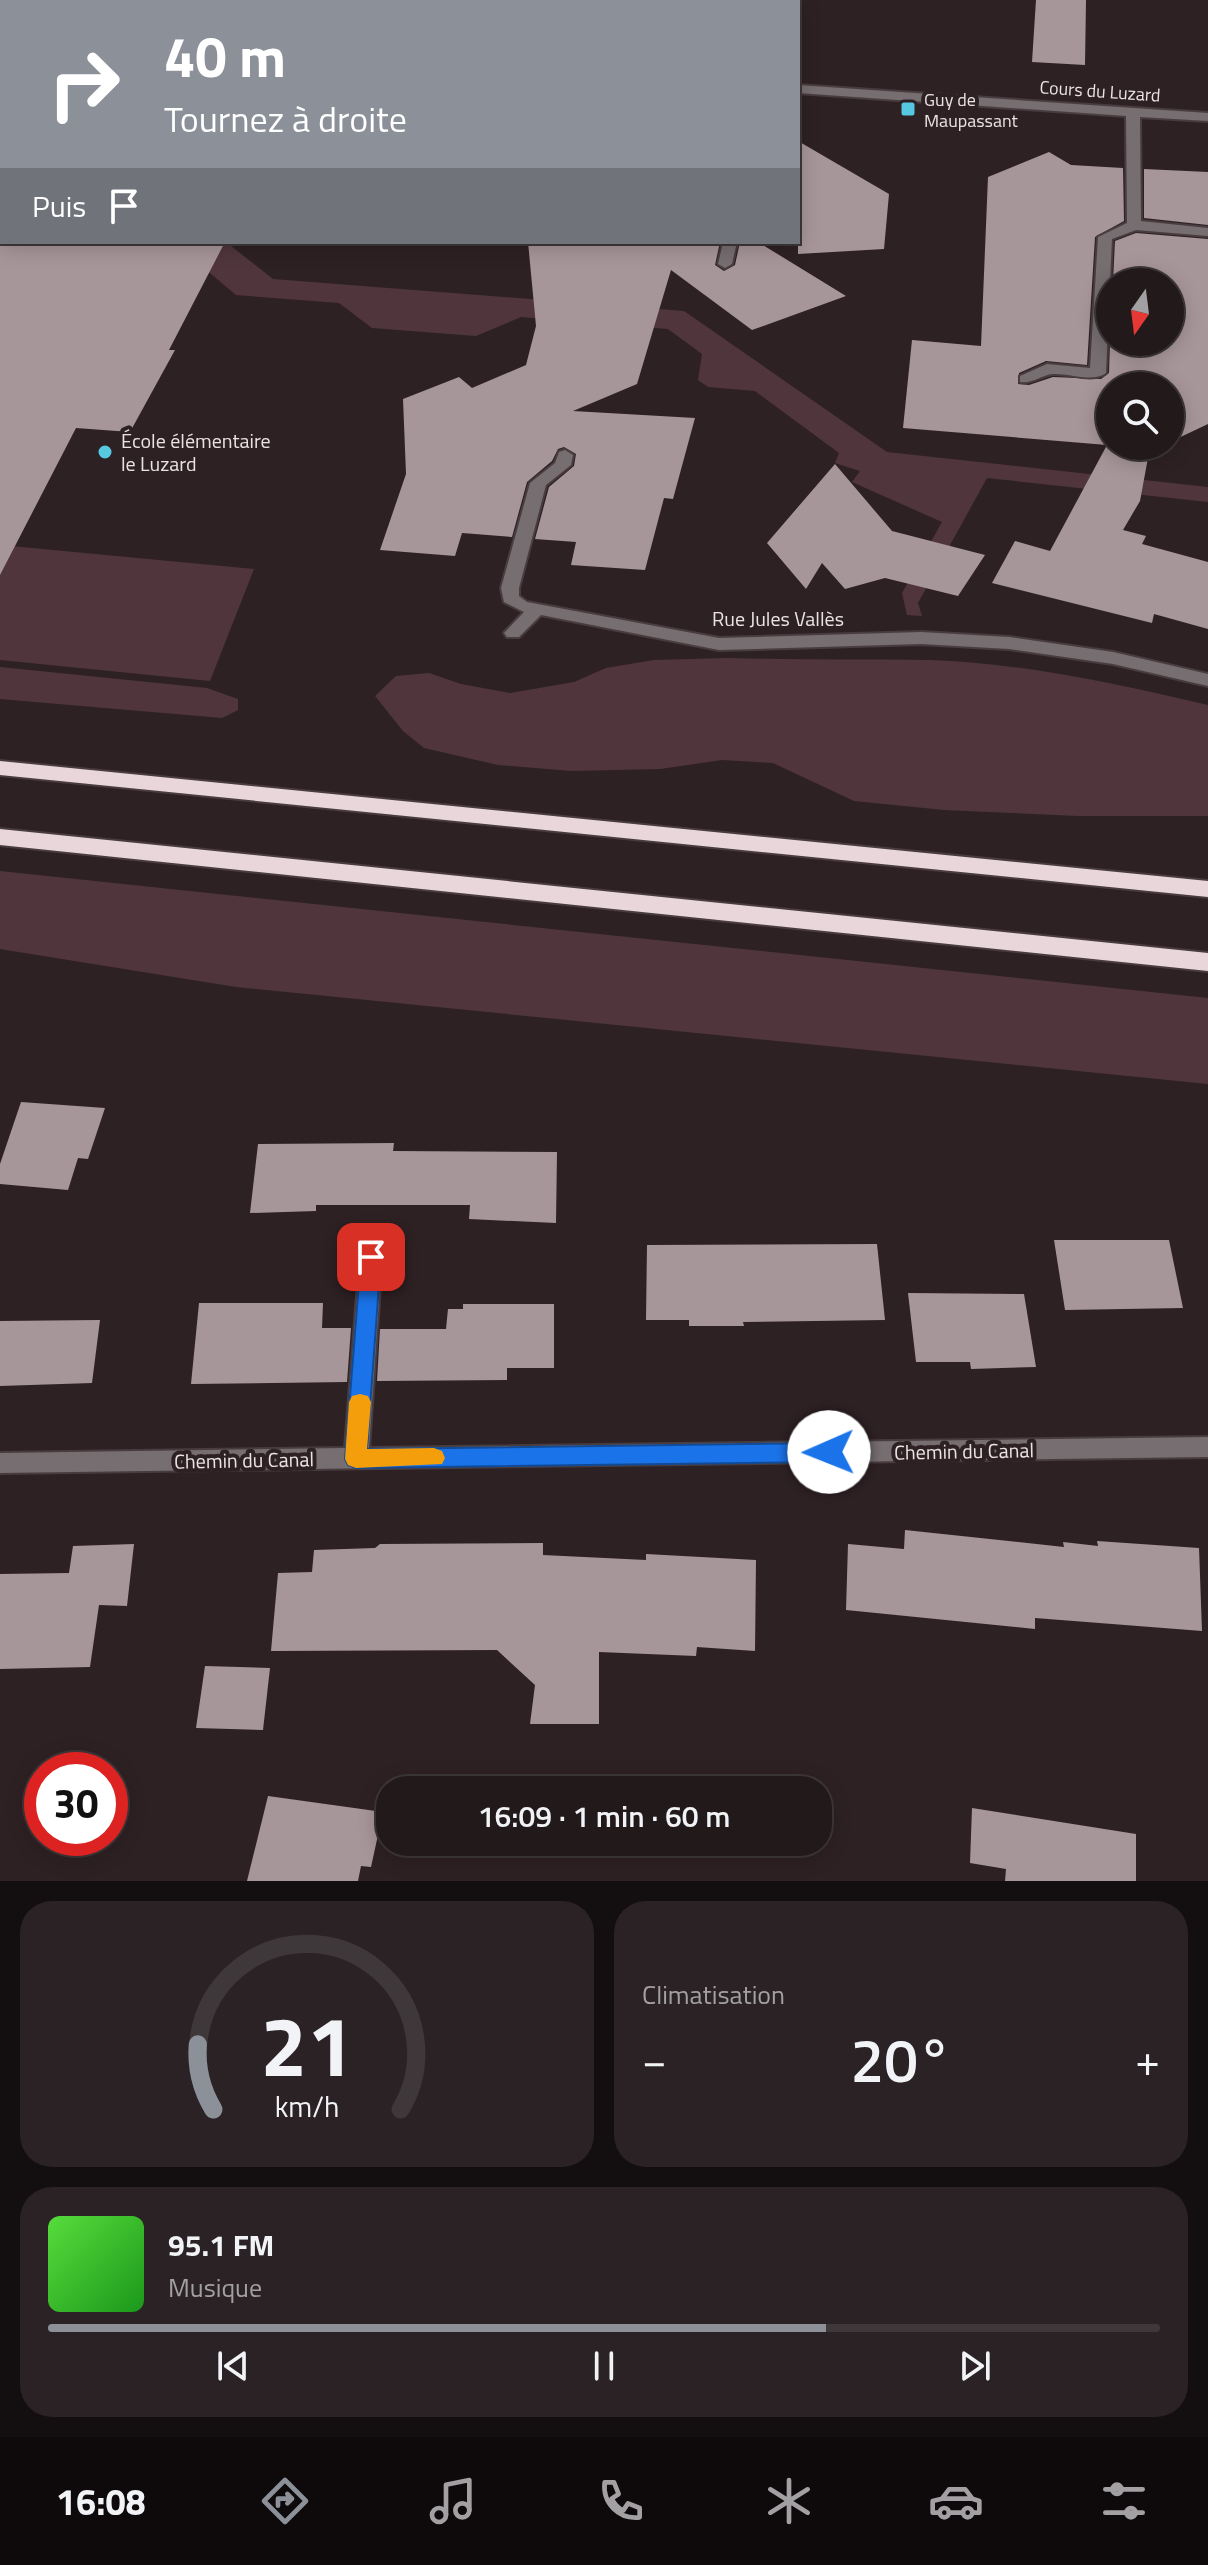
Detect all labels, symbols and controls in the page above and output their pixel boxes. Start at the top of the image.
text: 40 m [164,14,286,99]
icon: right [32,32,136,136]
street label: Cours du Luzard [1039,73,1161,109]
place label: Guy de Maupassant [924,86,1019,134]
text: Tournez à droite [164,91,407,146]
marker: Guy de Maupassant [899,100,917,118]
text: Puis [32,183,86,229]
icon: arrive [102,184,146,228]
north arrow [1096,268,1184,356]
map controls [1096,268,1184,460]
button: search [1096,372,1184,460]
place label: École élémentaire le Luzard [121,425,271,479]
marker: École élémentaire le Luzard [96,443,114,461]
street label: Rue Jules Vallès [712,603,844,634]
pin [337,1223,405,1291]
icon: arrive [349,1235,393,1279]
position arrow [787,1410,871,1494]
street label: Chemin du Canal [894,1434,1034,1468]
street label: Chemin du Canal [174,1443,314,1477]
speed limit sign: 30 [24,1752,128,1856]
text: 16:09 · 1 min · 60 m [478,1793,730,1839]
text: Climatisation [642,1975,785,2014]
text: 21 [260,1982,354,2108]
text: 20° [851,2014,951,2105]
text: − [642,2026,667,2093]
text: + [1135,2026,1160,2093]
text: km/h [275,2085,339,2128]
text: 95.1 FM [168,2222,274,2268]
text: Musique [168,2268,262,2307]
icon: previous [211,2344,255,2388]
icon: pause [582,2344,626,2388]
icon: next [953,2344,997,2388]
icon: directions [257,2473,313,2529]
icon: music [425,2473,481,2529]
icon: phone [593,2473,649,2529]
icon: climate [761,2473,817,2529]
icon: car [928,2473,984,2529]
icon: filters [1096,2473,1152,2529]
text: 16:08 [56,2474,146,2529]

